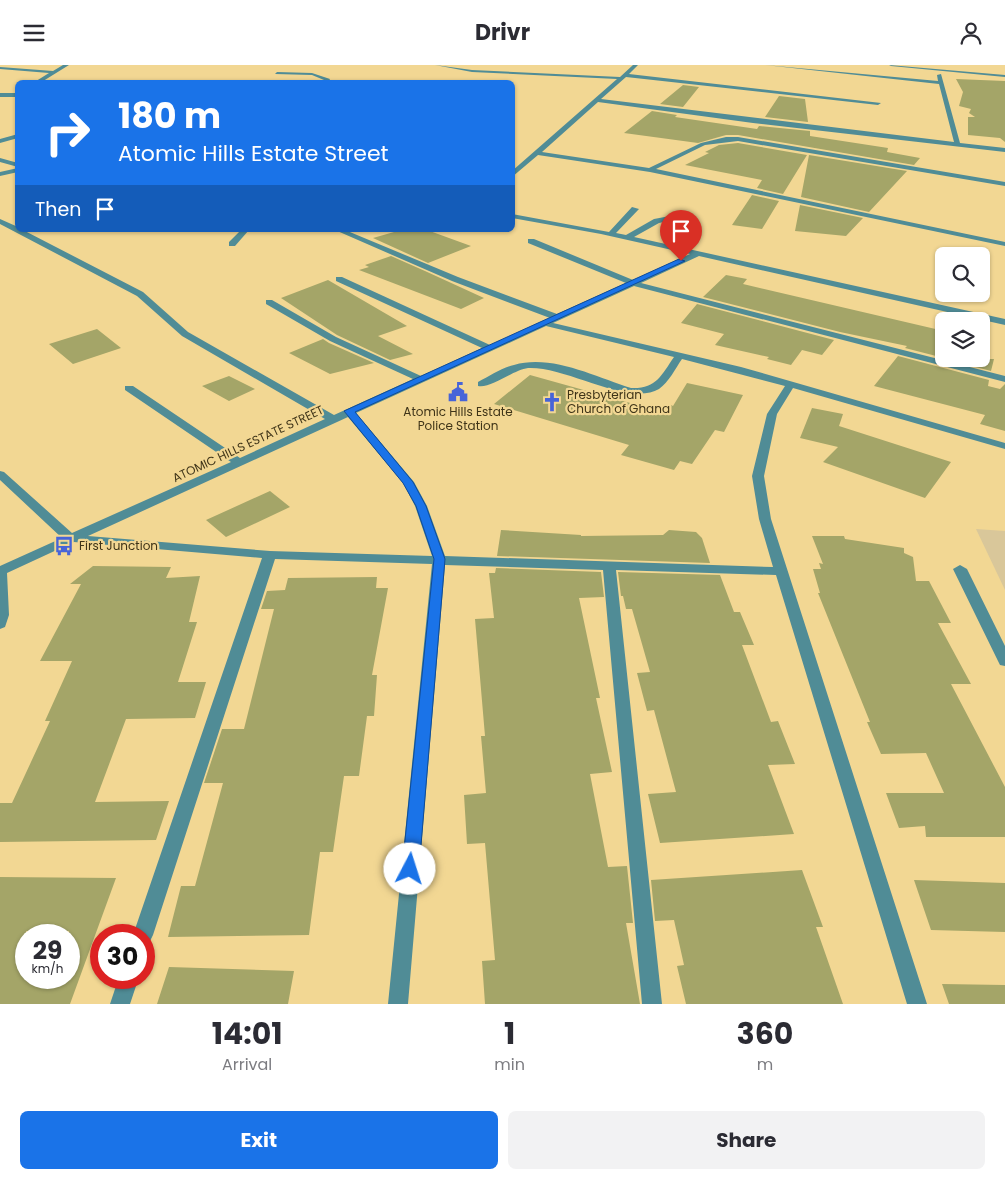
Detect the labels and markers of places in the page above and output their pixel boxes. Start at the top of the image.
pin [660,210,702,261]
public building icon: Atomic Hills Estate Police Station [447,381,469,403]
place label: Presbyterian Church of Ghana [567,386,670,417]
church icon: Presbyterian Church of Ghana [541,391,563,413]
place label: Atomic Hills Estate Police Station [403,403,513,434]
bus stop icon: First Junction [53,535,75,557]
place label: First Junction [79,537,158,554]

